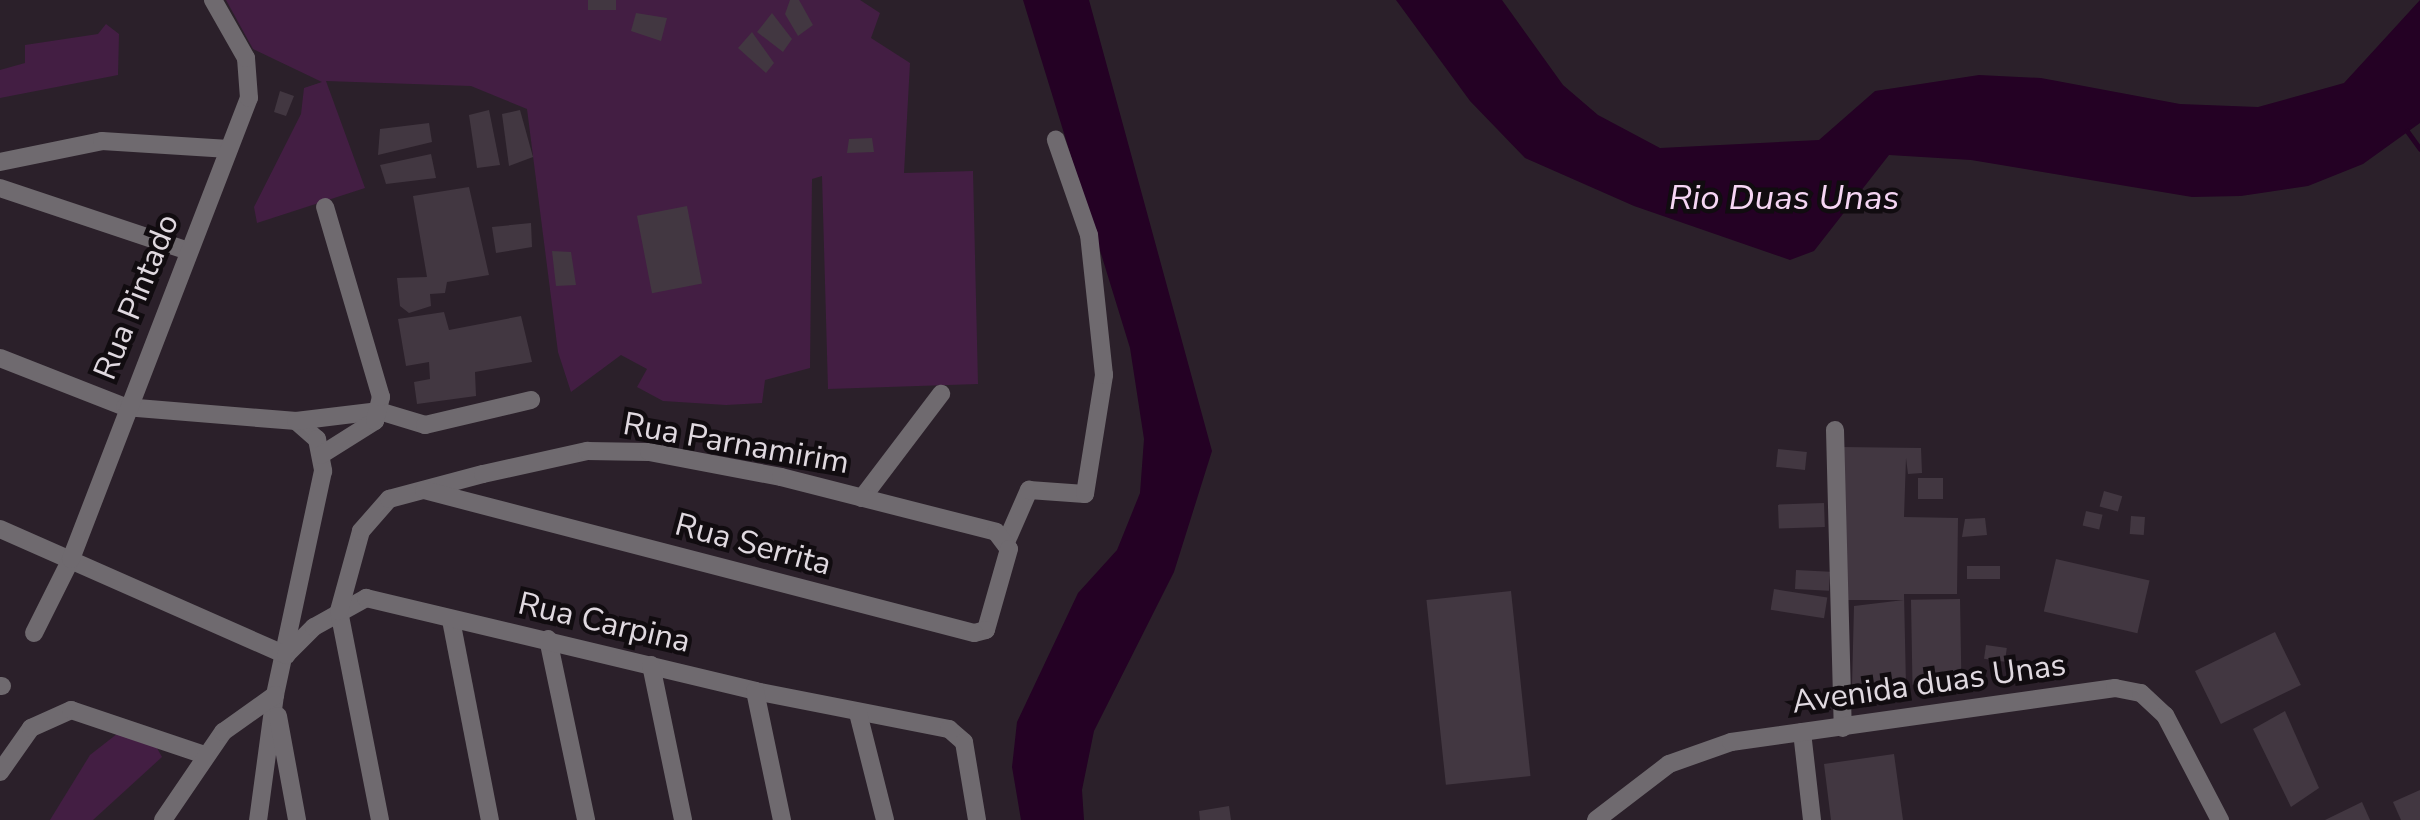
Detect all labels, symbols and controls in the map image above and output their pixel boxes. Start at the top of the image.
water label: Rio Duas Unas [1669,177,1899,219]
street label: Rua Pintado [86,209,188,385]
street label: Rua Parnamirim [620,405,852,483]
street label: Rua Serrita [671,506,835,584]
street label: Rua Carpina [514,585,694,661]
street label: Avenida duas Unas [1790,646,2068,722]

